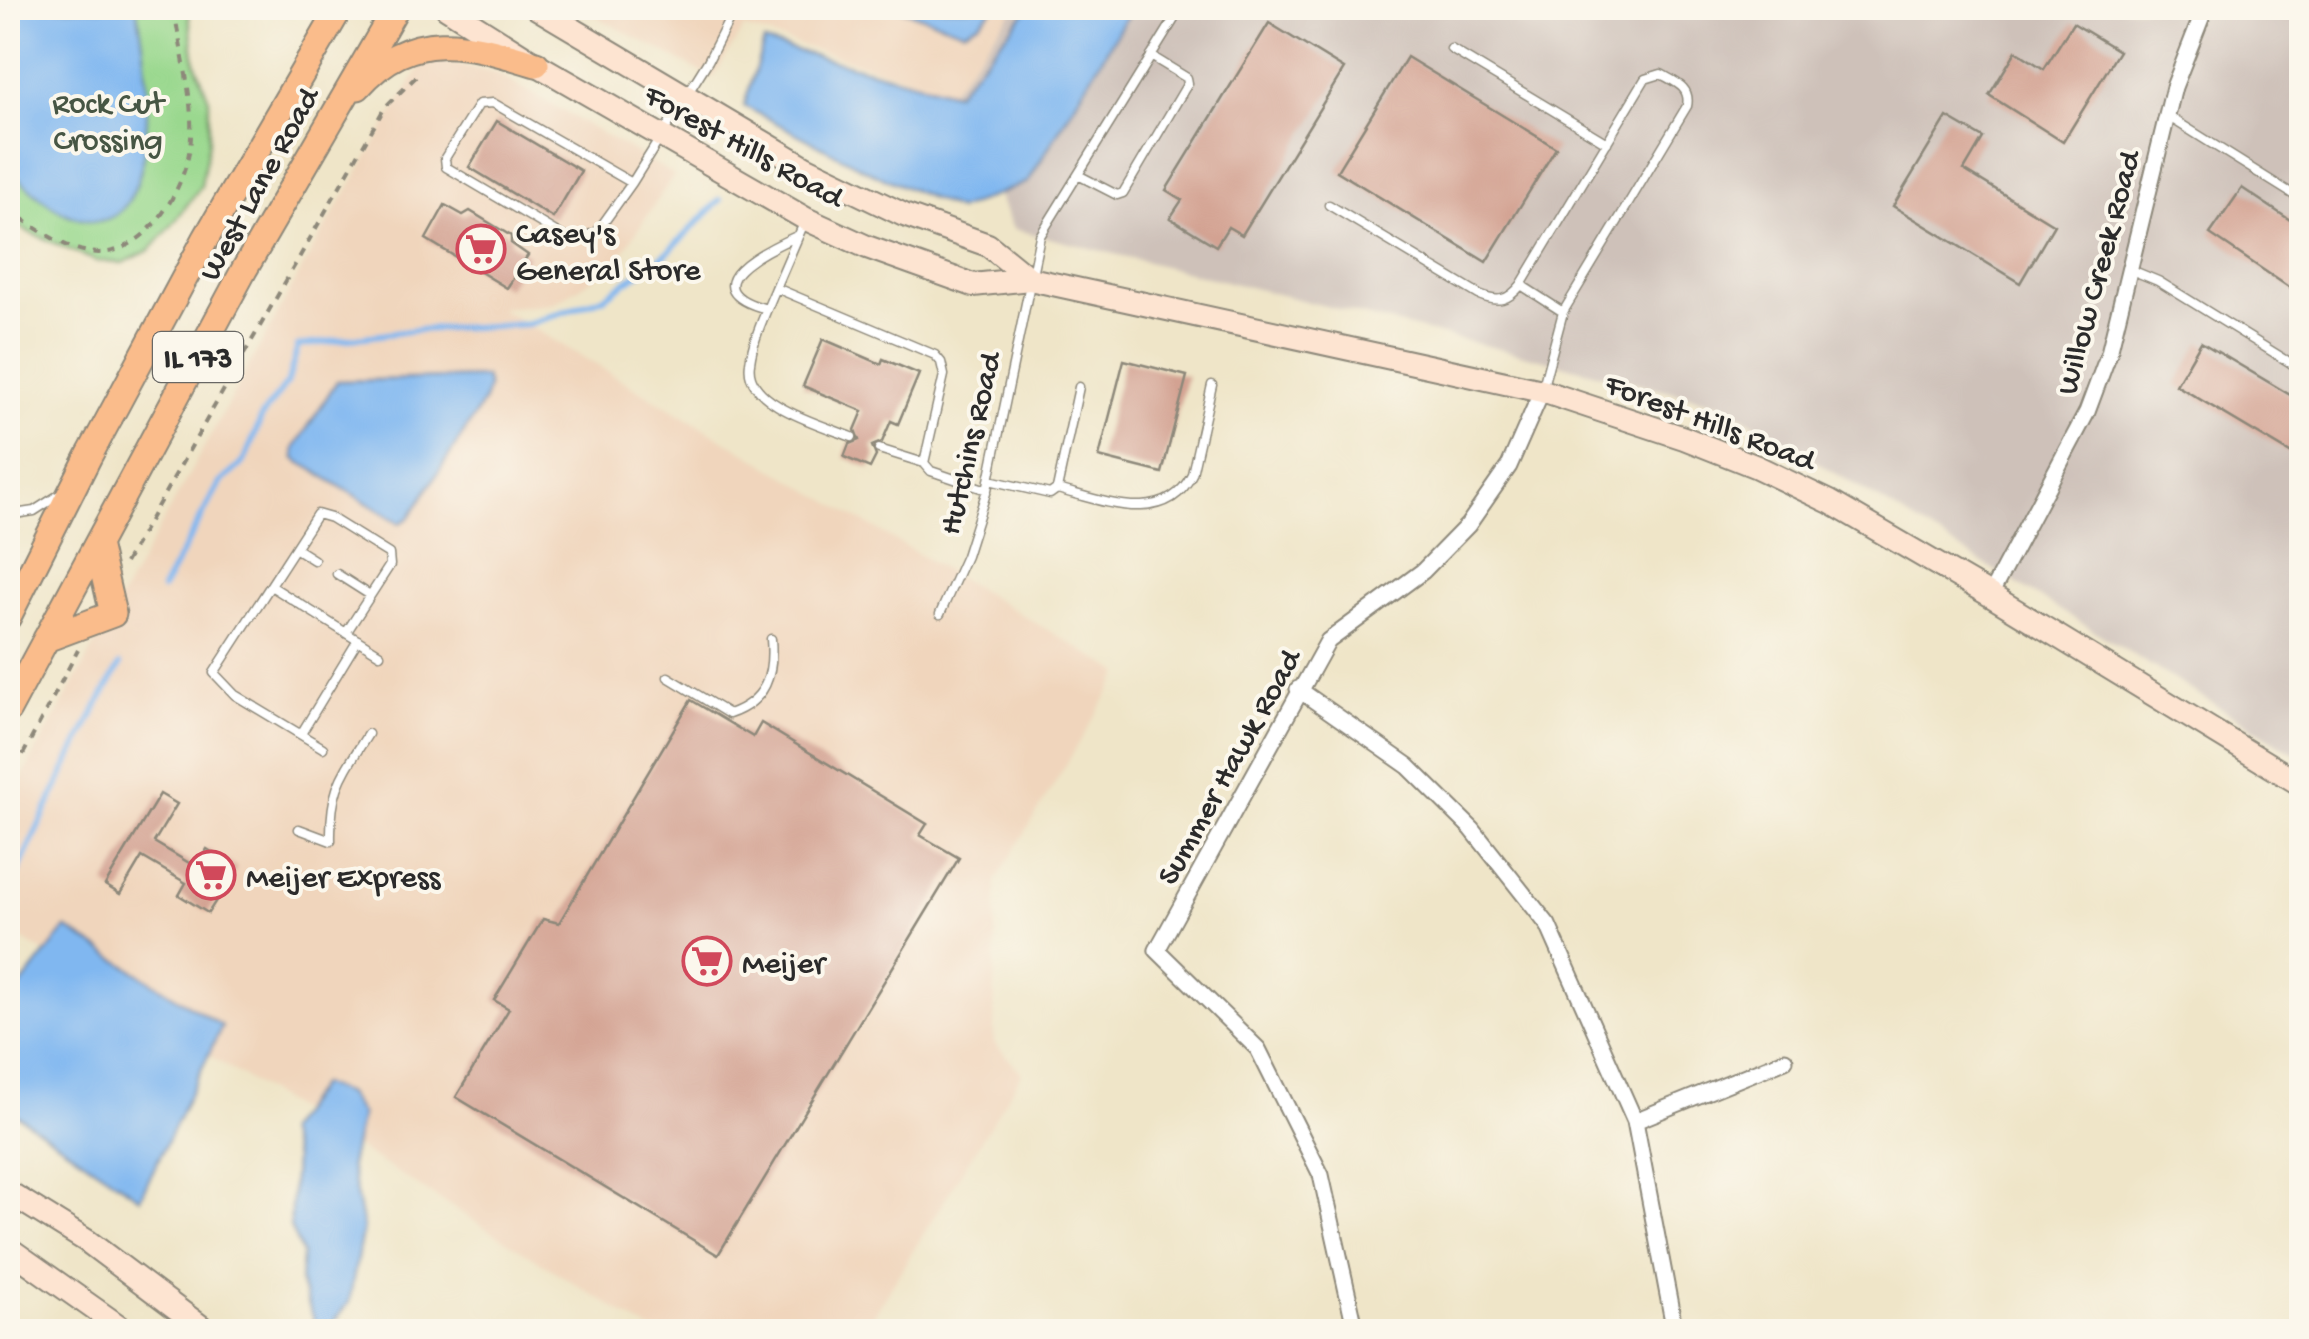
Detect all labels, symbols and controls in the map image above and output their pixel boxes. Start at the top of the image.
street label: Forest Hills Road [635,78,851,220]
street label: West Lane Road [193,80,331,289]
park label: Rock Cut Crossing [52,87,167,162]
street label: Willow Creek Road [2050,145,2152,399]
place label: Casey's General Store [516,217,701,292]
supermarket icon: Casey's General Store [455,223,507,275]
road number: IL 173 [153,332,243,382]
street label: Hutchins Road [933,347,1013,539]
street label: Forest Hills Road [1598,367,1822,483]
street label: Summer Hawk Road [1151,642,1313,893]
supermarket icon: Meijer Express [185,849,237,901]
place label: Meijer Express [246,861,442,899]
supermarket icon: Meijer [681,935,733,987]
place label: Meijer [742,947,827,985]

